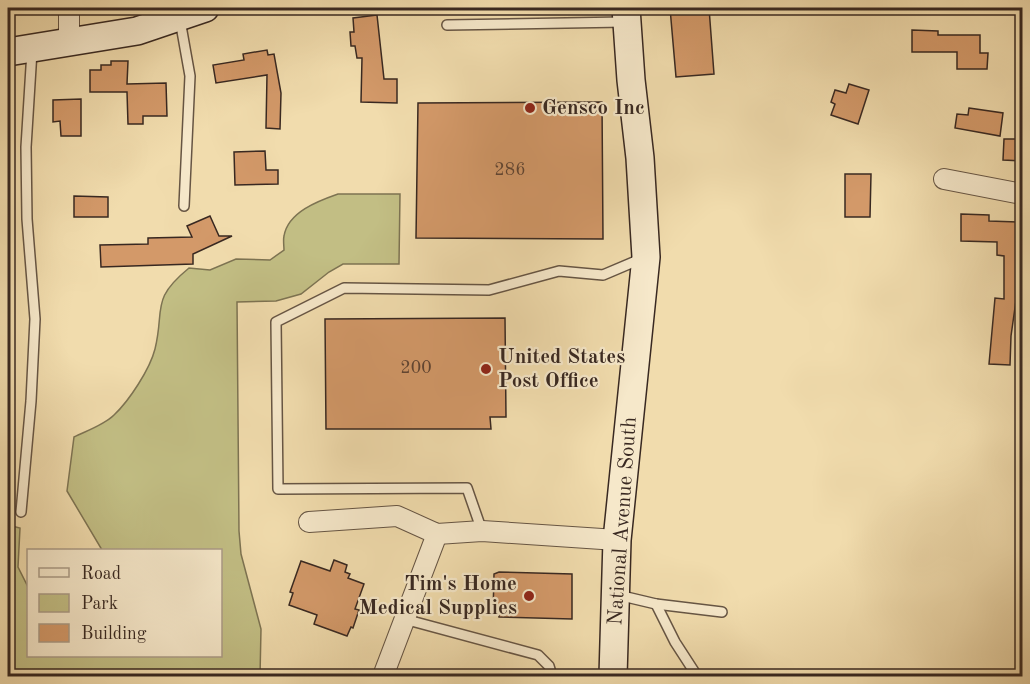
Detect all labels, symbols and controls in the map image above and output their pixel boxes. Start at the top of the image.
place label: Gensco Inc [542,98,645,119]
marker: Gensco Inc [523,101,537,115]
house number: 286 [494,161,526,179]
place label: United States Post Office [498,347,625,392]
house number: 200 [400,359,432,377]
marker: United States Post Office [479,362,493,376]
street label: National Avenue South [605,416,641,626]
legend [27,549,222,657]
text: Road [81,565,121,583]
place label: Tim's Home Medical Supplies [359,574,517,619]
marker: Tim's Home Medical Supplies [522,589,536,603]
text: Park [81,595,118,613]
text: Building [81,625,147,643]

